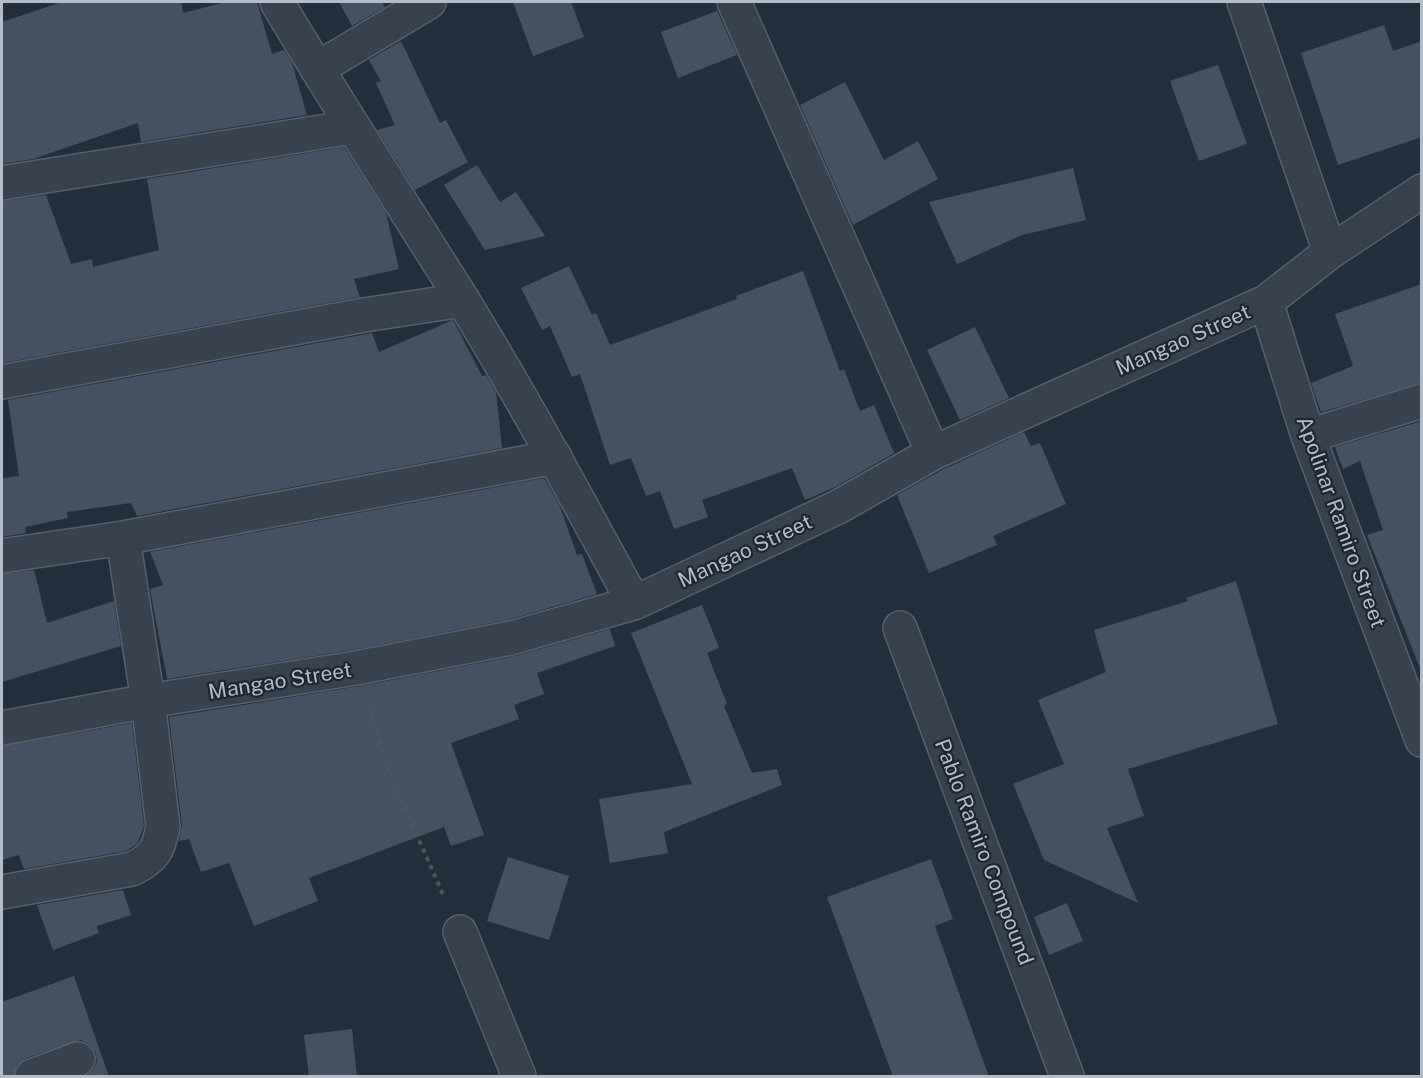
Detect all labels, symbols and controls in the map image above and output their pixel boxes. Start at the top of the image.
street label: Mangao Street [1112,299,1254,380]
street label: Apolinar Ramiro Street [1292,413,1391,631]
street label: Mangao Street [674,509,816,592]
street label: Mangao Street [206,657,353,704]
street label: Pablo Ramiro Compound [930,735,1039,968]

